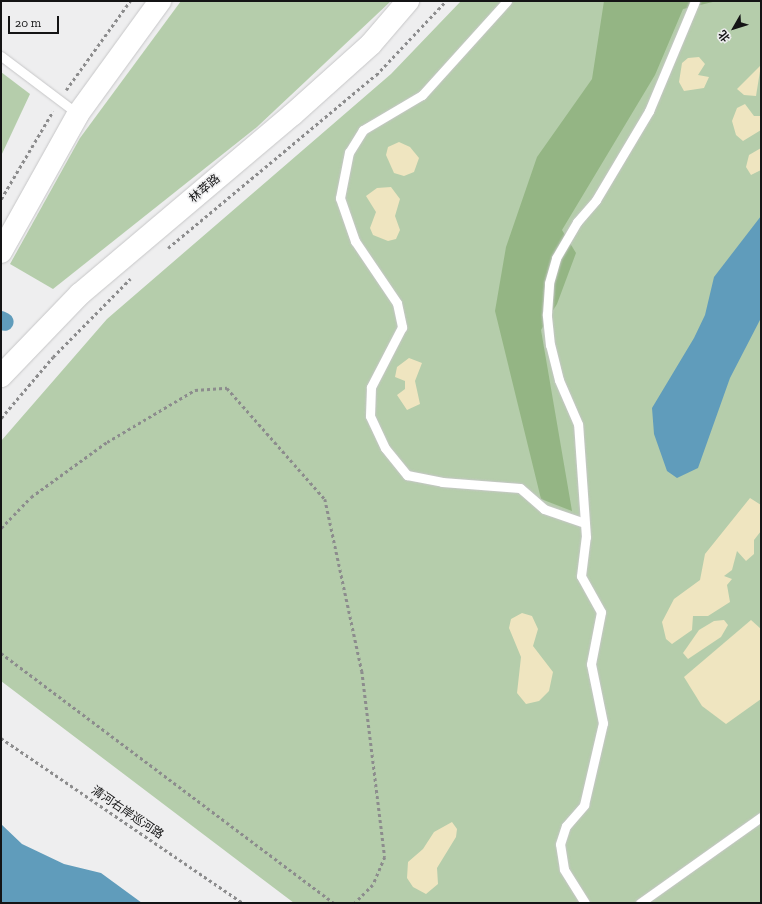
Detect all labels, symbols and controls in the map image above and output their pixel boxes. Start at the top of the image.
scale bar [10,8,61,34]
north arrow [714,8,754,48]
text: 20 m [15,16,41,30]
text: 北 [716,28,733,44]
street label: 林萃路 [187,172,223,206]
street label: 清河右岸巡河路 [88,784,166,842]

